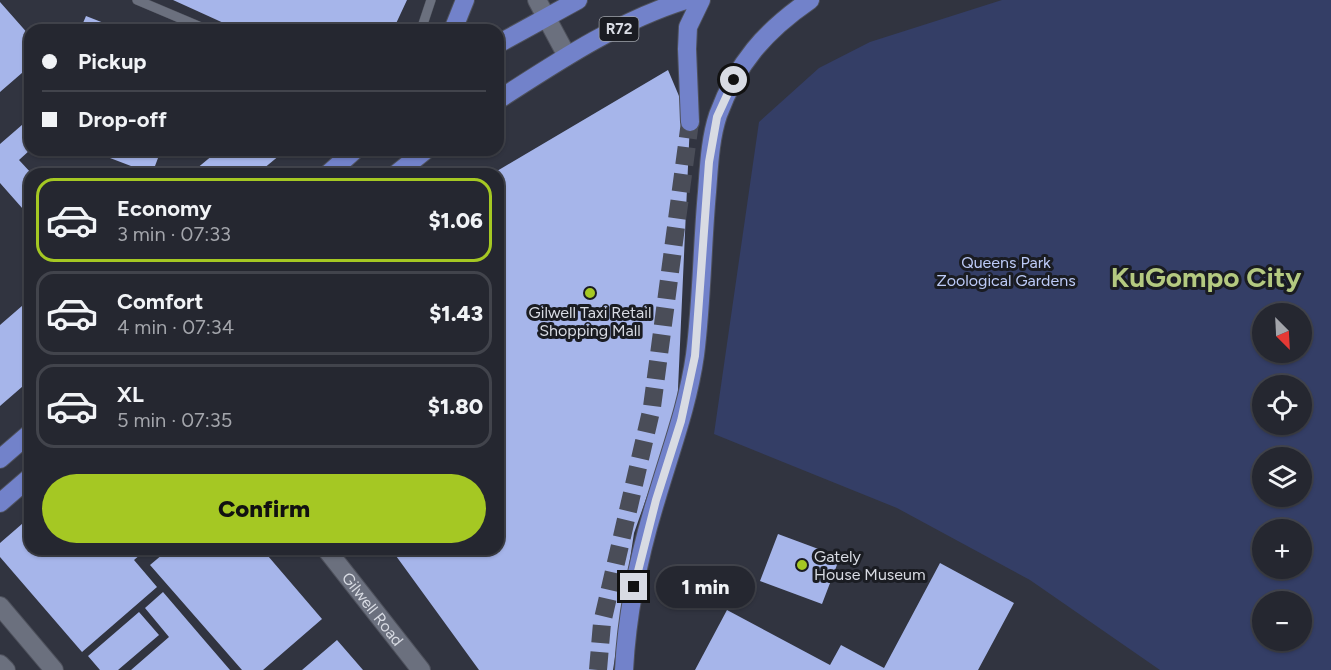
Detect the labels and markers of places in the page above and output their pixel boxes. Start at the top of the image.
marker: Gilwell Taxi Retail Shopping Mall [583,286,597,300]
place label: Gilwell Taxi Retail Shopping Mall [529,303,651,340]
place label: Gately House Museum [814,547,926,584]
marker: Gately House Museum [795,558,809,572]

